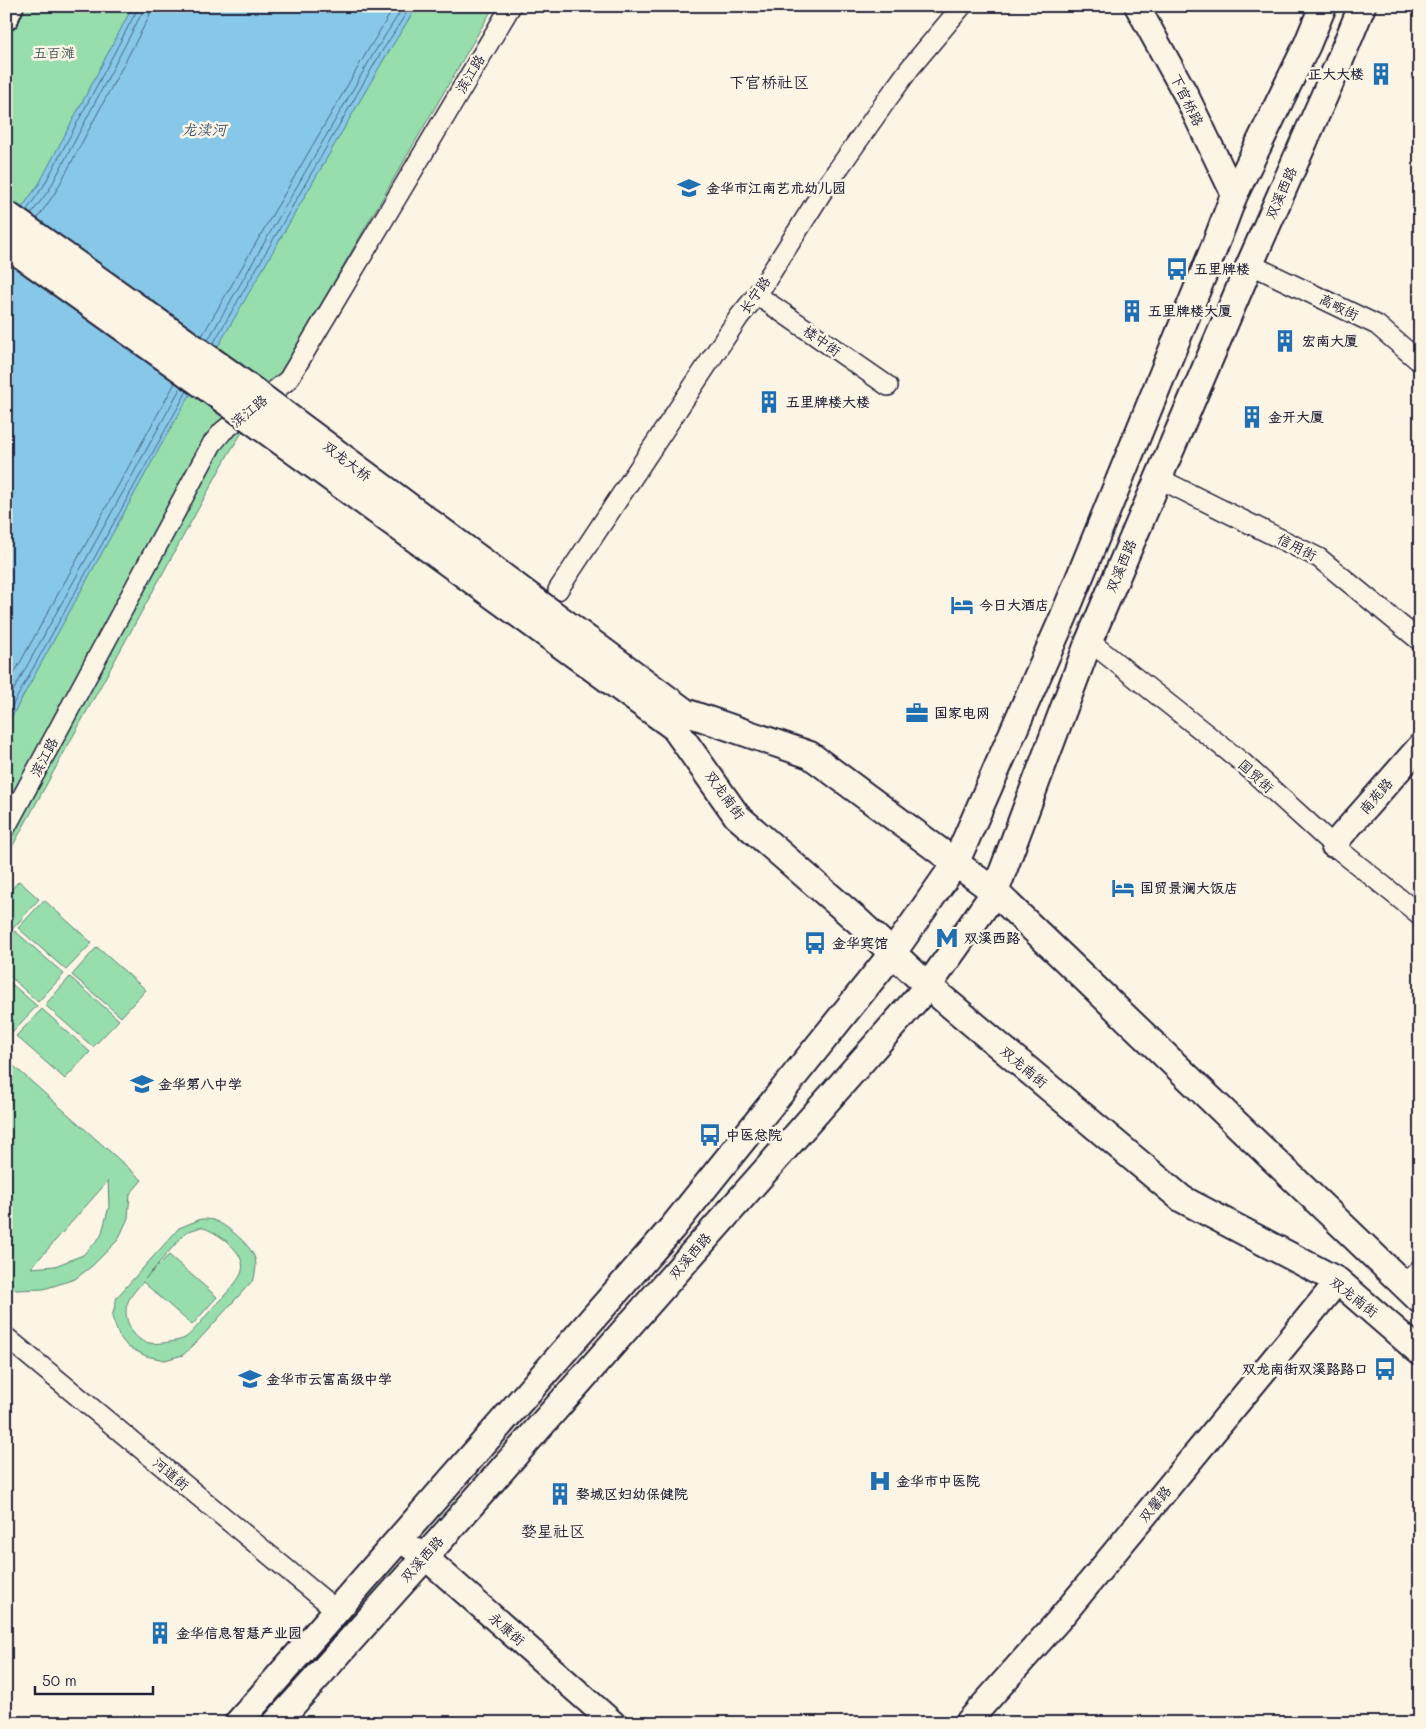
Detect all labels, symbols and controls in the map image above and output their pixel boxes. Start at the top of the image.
park label: 五百滩 [33,43,75,62]
street label: 滨江路 [451,51,489,97]
building icon: 正大大楼 [1368,61,1394,87]
place label: 正大大楼 [1308,64,1364,83]
street label: 下官桥路 [1167,70,1208,129]
district label: 下官桥社区 [729,71,809,92]
water label: 龙渎河 [181,119,229,139]
street label: 双溪西路 [1260,163,1301,222]
school or university icon: 金华市江南艺术幼儿园 [676,175,702,201]
place label: 金华市江南艺术幼儿园 [706,178,846,197]
bus stop icon: 五里牌楼 [1164,256,1190,282]
place label: 五里牌楼 [1194,259,1250,278]
street label: 长宁路 [735,272,774,317]
street label: 高畈街 [1316,289,1362,324]
building icon: 五里牌楼大厦 [1119,298,1145,324]
place label: 五里牌楼大厦 [1148,301,1232,320]
street label: 楼中街 [800,321,845,360]
building icon: 宏南大厦 [1272,328,1298,354]
place label: 宏南大厦 [1302,331,1358,350]
building icon: 五里牌楼大楼 [756,389,782,415]
street label: 滨江路 [226,390,271,431]
place label: 五里牌楼大楼 [786,392,870,411]
building icon: 金开大厦 [1239,404,1265,430]
place label: 金开大厦 [1268,407,1324,426]
street label: 双龙大桥 [319,436,375,485]
street label: 信用街 [1274,529,1320,565]
street label: 双溪西路 [1101,536,1140,595]
hotel icon: 今日大酒店 [949,592,975,618]
place label: 今日大酒店 [979,595,1049,614]
office icon: 国家电网 [904,700,930,726]
place label: 国家电网 [934,703,990,722]
street label: 滨江路 [25,734,62,780]
street label: 国贸街 [1234,755,1278,797]
street label: 双龙南街 [701,766,750,823]
street label: 南苑路 [1355,774,1397,818]
hotel icon: 国贸景澜大饭店 [1110,875,1136,901]
place label: 国贸景澜大饭店 [1140,878,1238,897]
metro station icon: 双溪西路 [934,925,960,951]
place label: 双溪西路 [964,928,1020,947]
bus stop icon: 金华宾馆 [802,930,828,956]
place label: 金华宾馆 [832,933,888,952]
street label: 双龙南街 [997,1041,1052,1092]
school or university icon: 金华第八中学 [129,1071,155,1097]
place label: 金华第八中学 [158,1074,242,1093]
bus stop icon: 中医总院 [697,1122,723,1148]
place label: 中医总院 [726,1125,782,1144]
street label: 双溪西路 [664,1228,715,1283]
street label: 双龙南街 [1326,1272,1382,1321]
bus stop icon: 双龙南街双溪路路口 [1372,1356,1398,1382]
place label: 双龙南街双溪路路口 [1242,1359,1368,1378]
school or university icon: 金华市云富高级中学 [237,1366,263,1392]
place label: 金华市云富高级中学 [266,1369,392,1388]
street label: 河道街 [149,1453,194,1494]
hospital icon: 金华市中医院 [867,1468,893,1494]
place label: 金华市中医院 [896,1471,980,1490]
building icon: 婺城区妇幼保健院 [547,1481,573,1507]
street label: 双馨路 [1134,1481,1175,1526]
place label: 婺城区妇幼保健院 [576,1484,688,1503]
district label: 婺星社区 [521,1520,585,1541]
street label: 双溪西路 [396,1532,447,1586]
street label: 永康街 [485,1608,529,1650]
building icon: 金华信息智慧产业园 [147,1620,173,1646]
place label: 金华信息智慧产业园 [176,1623,302,1642]
scale bar [35,1664,152,1696]
text: 50 m [42,1670,77,1690]

